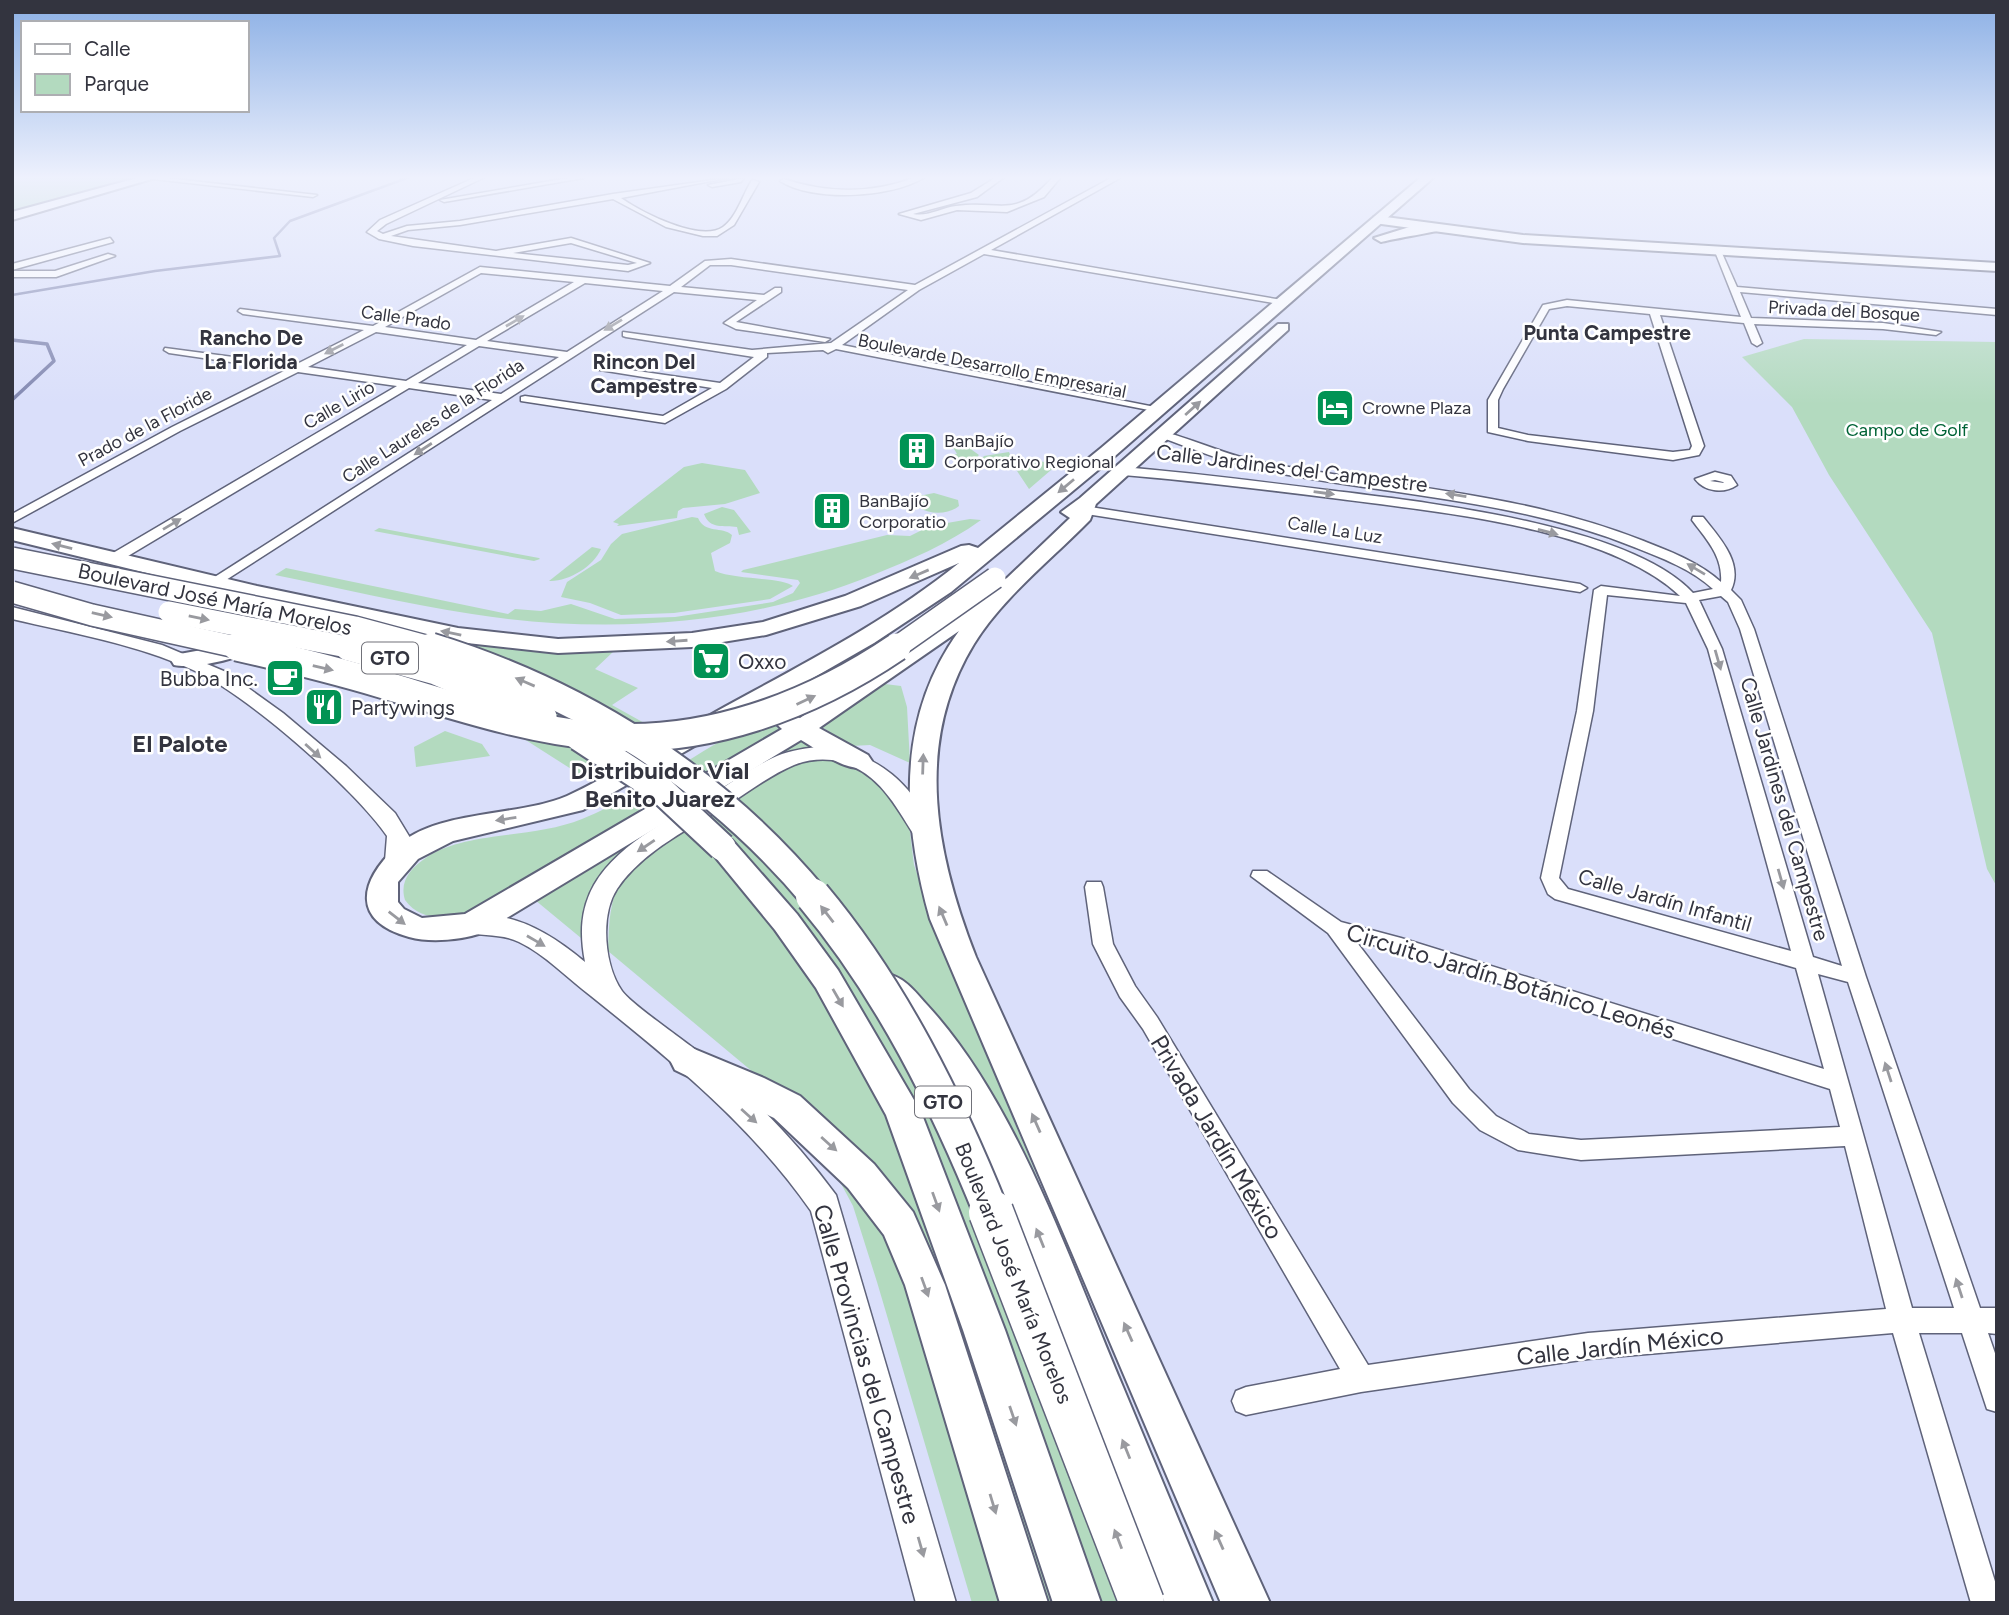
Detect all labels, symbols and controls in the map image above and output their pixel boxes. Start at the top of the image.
legend [21,21,248,112]
text: Calle [84,36,131,61]
text: Parque [84,71,149,96]
street label: Privada del Bosque [1768,296,1921,326]
street label: Calle Prado [359,301,453,335]
one-way arrow [506,315,525,327]
one-way arrow [604,318,623,331]
district label: Punta Campestre [1523,320,1691,345]
district label: Rancho De La Florida [199,325,303,374]
street label: Boulevarde Desarrollo Empresarial [856,329,1128,403]
one-way arrow [324,344,344,355]
district label: Rincon Del Campestre [591,349,698,398]
street label: Calle Laureles de la Florida [338,354,528,488]
street label: Calle Lirio [299,376,379,434]
street label: Prado de la Floride [74,382,216,472]
hotel icon: Crowne Plaza [1314,387,1356,429]
place label: Crowne Plaza [1362,397,1471,419]
one-way arrow [1184,400,1201,416]
park label: Campo de Golf [1846,419,1969,441]
building icon: BanBajío Corporativo Regional [896,430,938,472]
place label: BanBajío Corporativo Regional [944,430,1114,473]
street label: Calle Jardines del Campestre [1155,439,1429,497]
one-way arrow [413,443,433,456]
one-way arrow [1057,479,1075,494]
one-way arrow [1313,488,1335,499]
one-way arrow [1445,489,1467,500]
building icon: BanBajío Corporatio [811,490,853,532]
place label: BanBajío Corporatio [859,490,946,533]
street label: Calle La Luz [1286,512,1384,548]
one-way arrow [163,518,182,530]
one-way arrow [1537,527,1559,538]
one-way arrow [50,540,72,551]
street label: Boulevard José María Morelos [76,558,354,640]
one-way arrow [1686,563,1705,575]
one-way arrow [909,568,929,580]
one-way arrow [91,610,113,621]
one-way arrow [188,613,210,624]
one-way arrow [440,627,462,638]
one-way arrow [666,636,688,647]
supermarket icon: Oxxo [690,640,732,682]
road number: GTO [362,642,418,674]
place label: Oxxo [738,649,786,674]
one-way arrow [1714,650,1724,671]
cafe icon: Bubba Inc. [264,657,306,699]
one-way arrow [313,663,335,674]
place label: Bubba Inc. [160,666,258,691]
street label: Calle Jardines del Campestre [1735,674,1835,944]
one-way arrow [514,677,535,688]
restaurant icon: Partywings [303,686,345,728]
place label: Partywings [351,695,455,720]
one-way arrow [796,695,817,706]
district label: El Palote [132,729,228,758]
one-way arrow [304,743,322,759]
one-way arrow [918,753,929,775]
district label: Distribuidor Vial Benito Juarez [571,756,749,813]
one-way arrow [495,814,517,825]
one-way arrow [637,839,655,853]
street label: Calle Jardín Infantil [1575,863,1755,937]
one-way arrow [1777,869,1787,890]
one-way arrow [819,905,834,923]
one-way arrow [937,906,949,926]
one-way arrow [387,910,405,925]
street label: Circuito Jardín Botánico Leonés [1343,917,1679,1045]
one-way arrow [526,935,545,947]
one-way arrow [832,988,844,1008]
street label: Privada Jardín México [1145,1030,1289,1244]
one-way arrow [1882,1061,1893,1082]
road number: GTO [915,1086,971,1118]
one-way arrow [740,1108,758,1124]
one-way arrow [1031,1113,1042,1134]
one-way arrow [820,1135,837,1151]
street label: Boulevard José María Morelos [950,1139,1078,1407]
one-way arrow [931,1192,942,1213]
street label: Calle Provincias del Campestre [807,1201,927,1527]
one-way arrow [1034,1228,1045,1249]
one-way arrow [920,1277,931,1298]
one-way arrow [1953,1278,1963,1299]
one-way arrow [1122,1321,1133,1342]
street label: Calle Jardín México [1515,1321,1725,1371]
one-way arrow [1008,1406,1019,1427]
one-way arrow [1120,1439,1132,1459]
one-way arrow [989,1494,999,1515]
one-way arrow [1112,1528,1123,1549]
one-way arrow [1213,1530,1225,1550]
one-way arrow [916,1536,926,1557]

